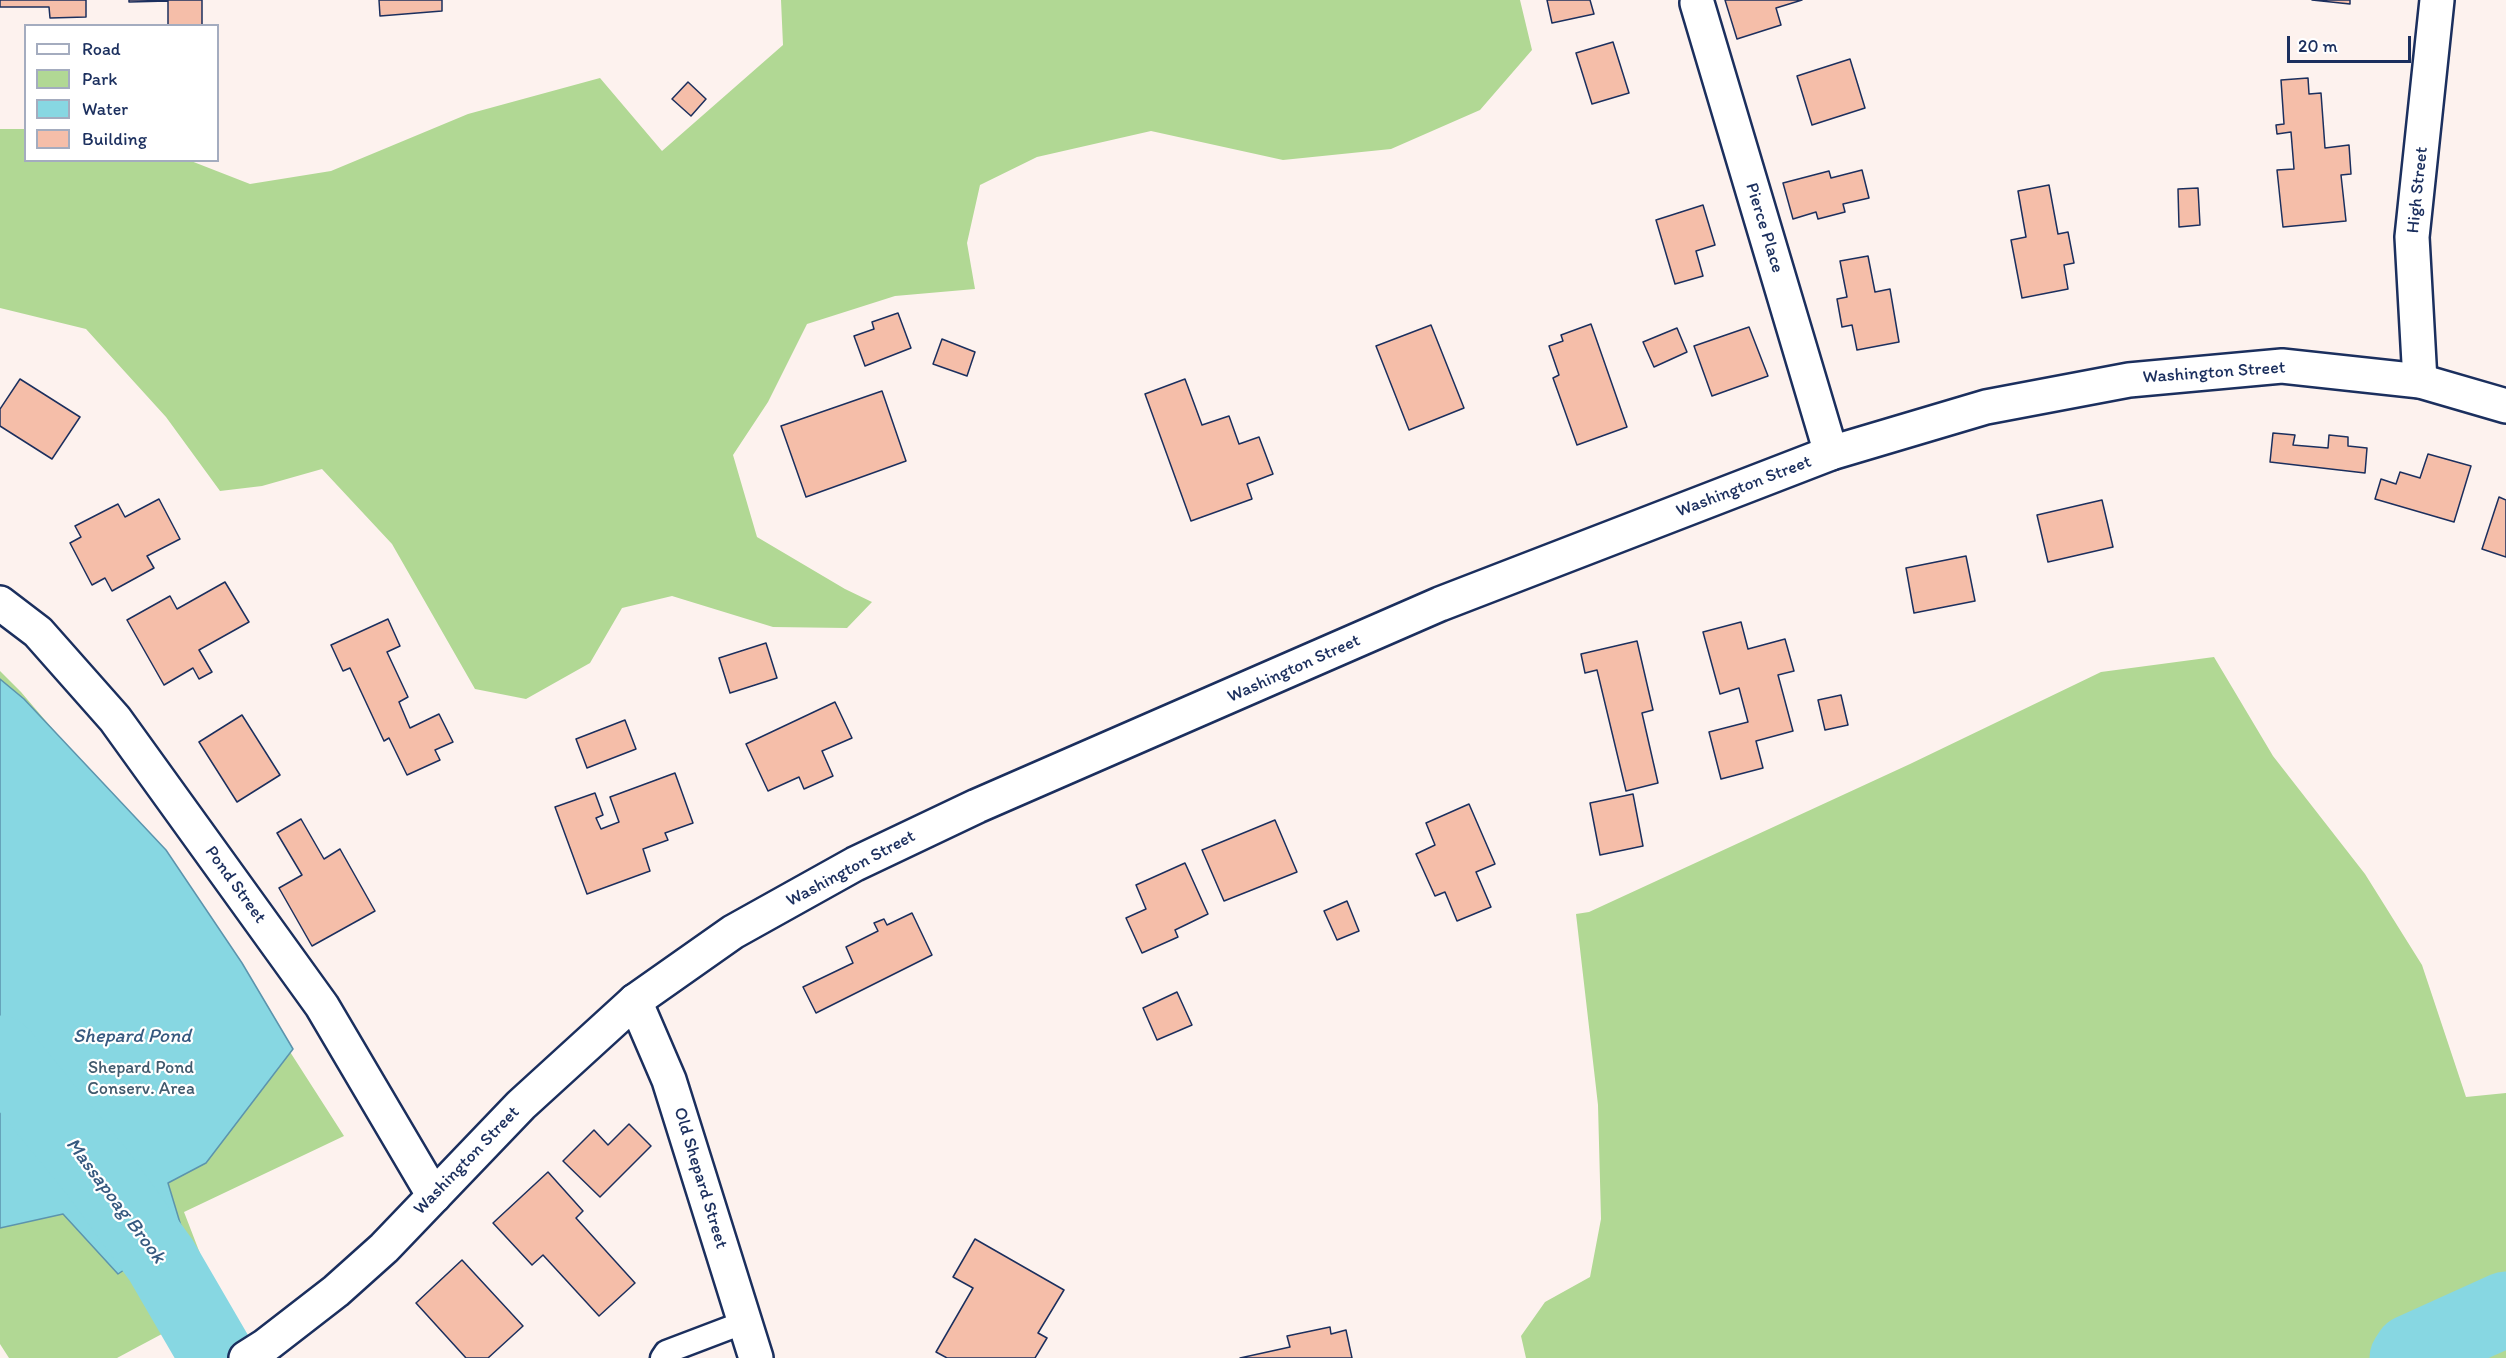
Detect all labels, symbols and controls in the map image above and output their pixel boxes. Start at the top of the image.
legend [24,24,219,162]
scale bar [2290,24,2414,62]
text: 20 m [2298,35,2338,57]
text: Road [82,38,121,60]
text: Park [82,68,117,90]
text: Water [82,98,128,120]
text: Building [82,128,147,150]
street label: High Street [2403,146,2433,234]
street label: Pierce Place [1740,180,1788,276]
street label: Washington Street [2142,357,2286,389]
street label: Washington Street [1673,451,1815,523]
street label: Washington Street [1224,630,1364,708]
street label: Washington Street [783,826,919,912]
street label: Pond Street [200,842,270,928]
water label: Shepard Pond [73,1025,191,1049]
park label: Shepard Pond Conserv. Area [87,1057,195,1100]
street label: Washington Street [410,1102,524,1220]
street label: Old Shepard Street [668,1105,732,1251]
water label: Massapoag Brook [60,1133,170,1269]

